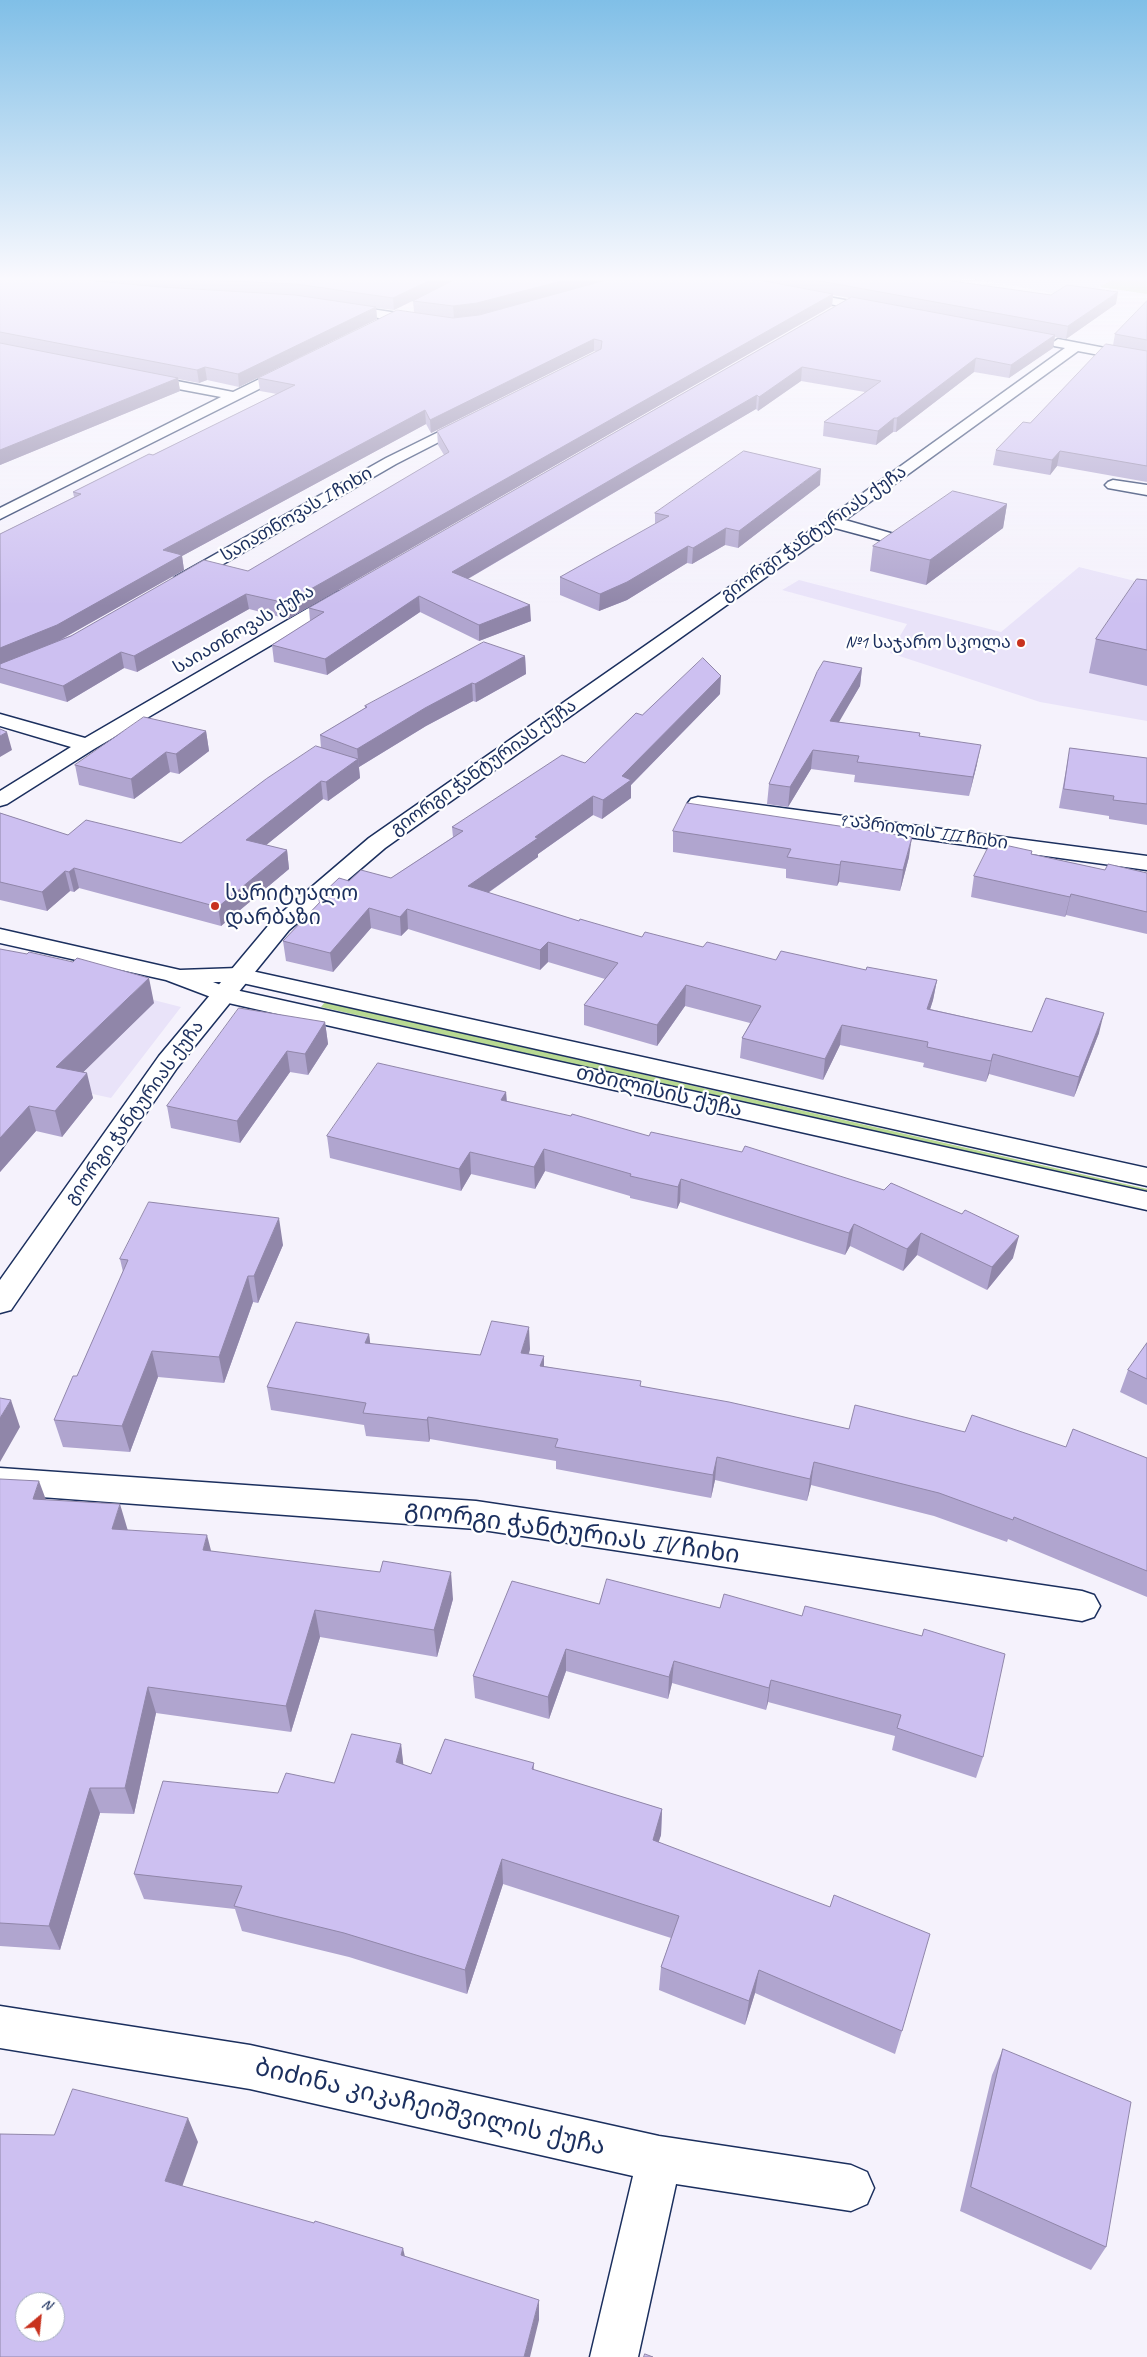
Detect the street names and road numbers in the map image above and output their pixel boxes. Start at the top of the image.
street label: გიორგი ჭანტურიას ქუჩა [717,461,911,607]
street label: საიათნოვას I ჩიხი [218,463,376,567]
street label: საიათნოვას ქუჩა [170,581,318,679]
street label: გიორგი ჭანტურიას ქუჩა [387,695,581,841]
street label: 9 აპრილის III ჩიხი [837,809,1009,855]
street label: გიორგი ჭანტურიას ქუჩა [61,1017,209,1209]
street label: თბილისის ქუჩა [573,1061,745,1123]
street label: გიორგი ჭანტურიას IV ჩიხი [403,1495,741,1571]
street label: ბიძინა კიკაჩეიშვილის ქუჩა [252,2053,608,2163]

